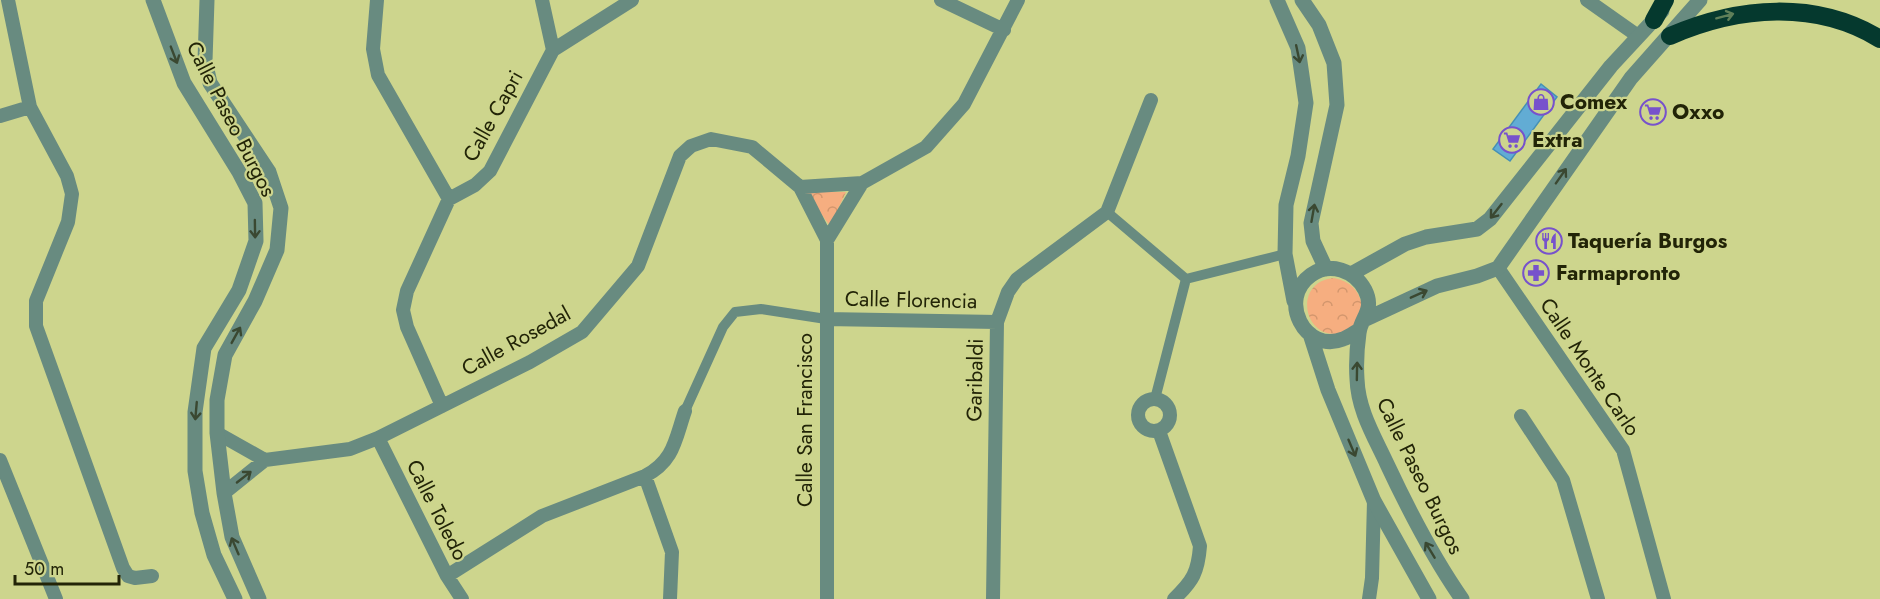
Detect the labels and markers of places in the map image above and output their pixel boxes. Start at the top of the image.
shop icon: Comex [1526,87,1556,117]
place label: Comex [1560,87,1628,117]
supermarket icon: Oxxo [1638,97,1668,127]
place label: Oxxo [1672,97,1724,127]
supermarket icon: Extra [1497,125,1527,155]
place label: Extra [1532,125,1582,155]
restaurant icon: Taquería Burgos [1534,226,1564,256]
place label: Taquería Burgos [1568,226,1728,256]
pharmacy icon: Farmapronto [1521,258,1551,288]
place label: Farmapronto [1556,258,1680,288]

